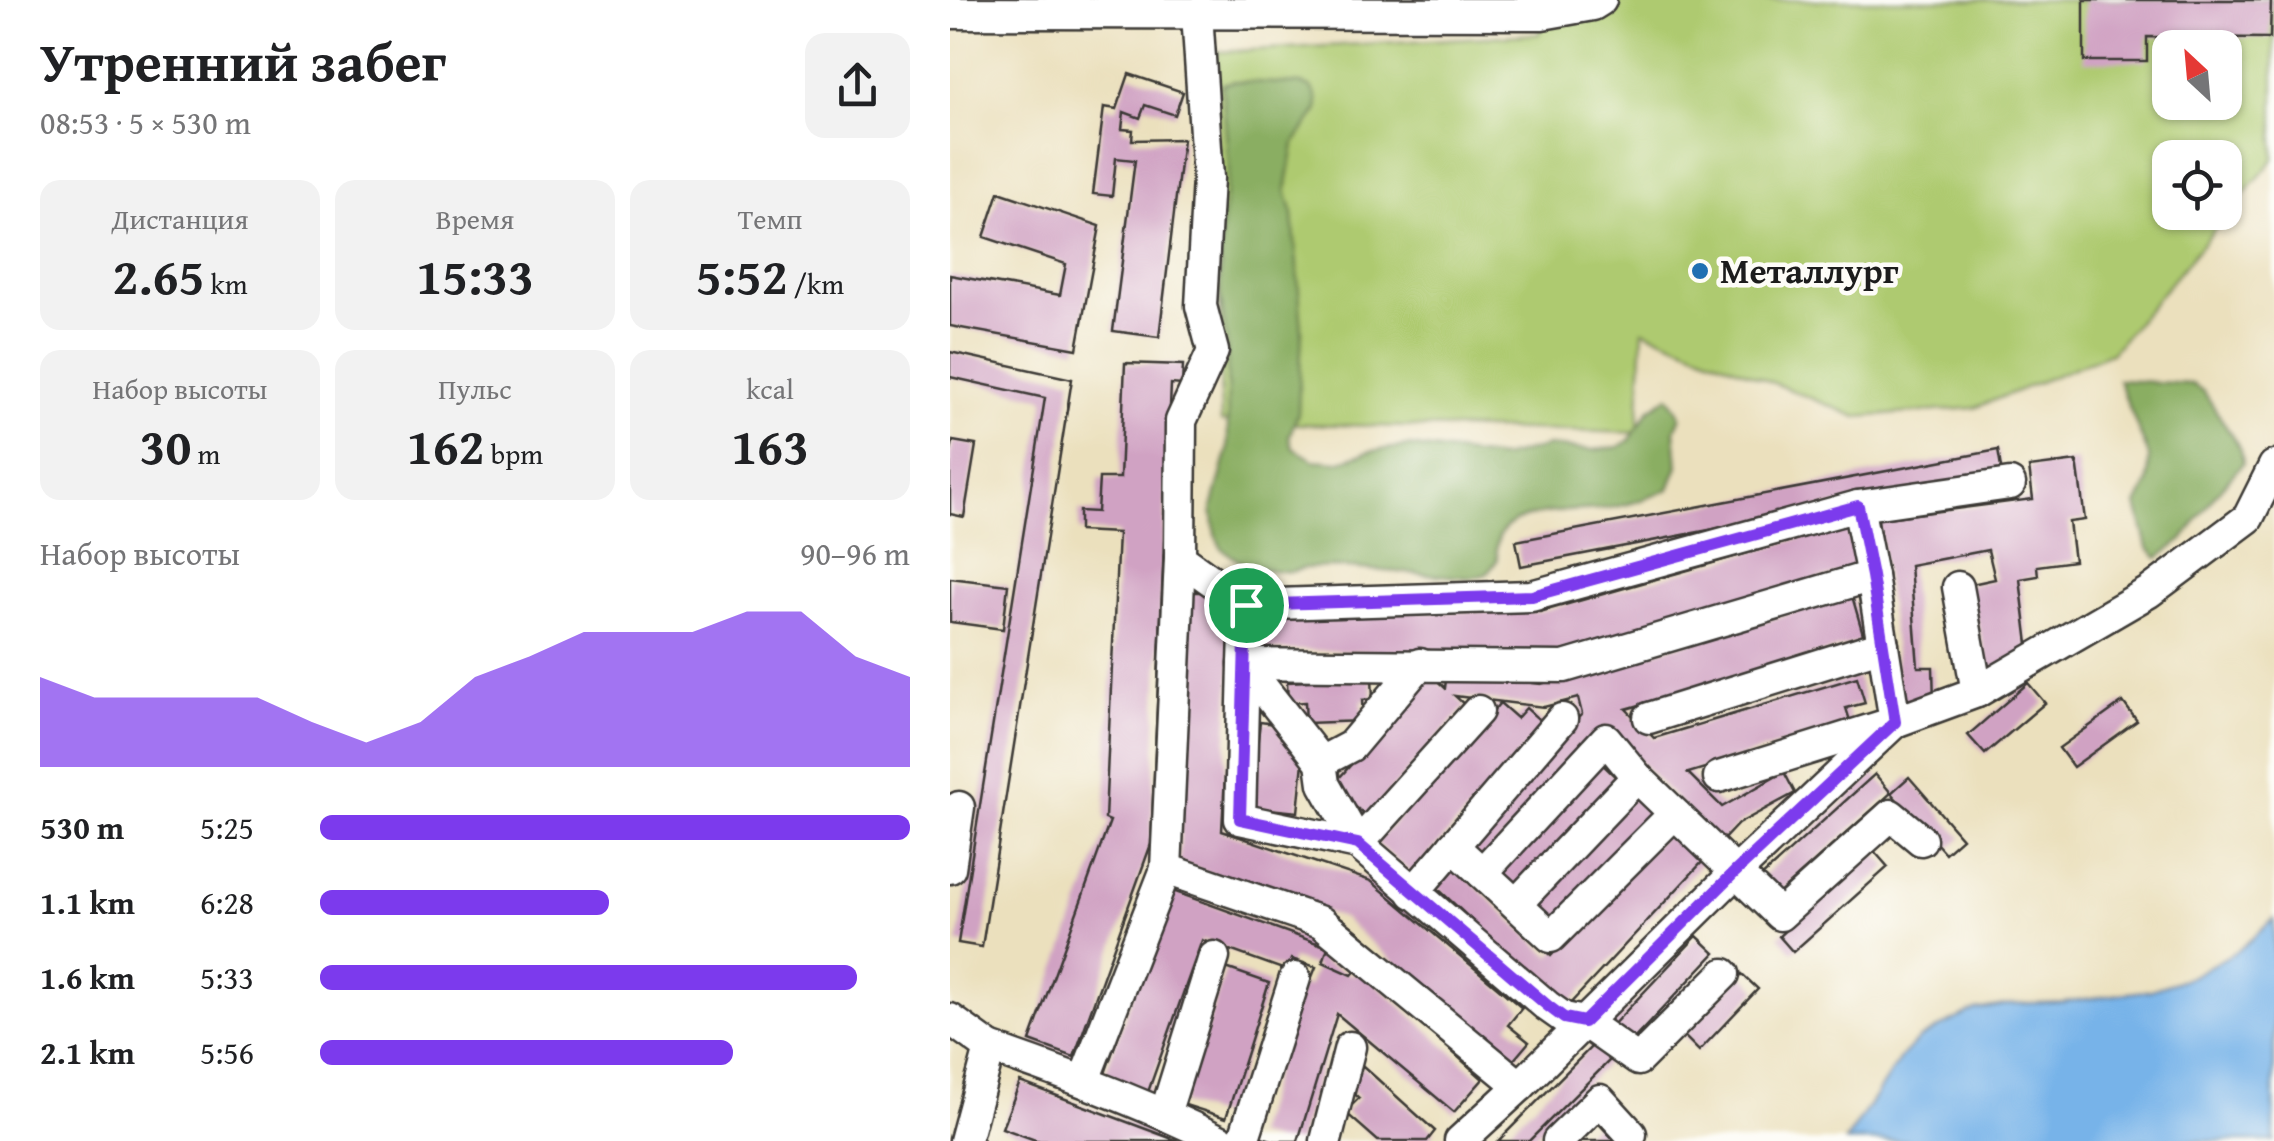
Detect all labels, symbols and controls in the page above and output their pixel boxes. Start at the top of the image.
text: Утренний забег [40,21,446,101]
north arrow [2152,30,2242,120]
map controls [2152,30,2242,230]
button: share [805,33,910,138]
text: 08:53 · 5 × 530 m [40,99,251,146]
button: locate [2152,140,2242,230]
text: Дистанция [112,198,248,239]
text: Время [436,198,514,239]
text: Темп [738,198,802,239]
text: 2.65 [112,239,204,312]
text: 15:33 [416,239,534,312]
text: 5:52 [696,239,788,312]
place label: Металлург [1720,245,1899,296]
marker: Металлург [1689,260,1711,282]
text: km [204,263,248,304]
text: /km [788,263,844,304]
text: Набор высоты [93,368,267,409]
text: Пульс [438,368,512,409]
text: kcal [746,368,794,409]
text: 30 [140,409,191,482]
text: 162 [407,409,485,482]
text: 163 [731,409,809,482]
text: m [191,433,220,474]
text: bpm [485,433,543,474]
text: Набор высоты [40,530,240,577]
text: 90–96 m [800,530,910,577]
pin [1204,563,1289,648]
icon: arrive [1219,578,1274,633]
text: 530 m [40,804,124,851]
text: 5:25 [200,804,254,851]
text: 1.1 km [40,879,135,926]
text: 6:28 [200,879,254,926]
text: 1.6 km [40,954,135,1001]
text: 5:33 [200,954,254,1001]
text: 2.1 km [40,1029,135,1076]
text: 5:56 [200,1029,254,1076]

